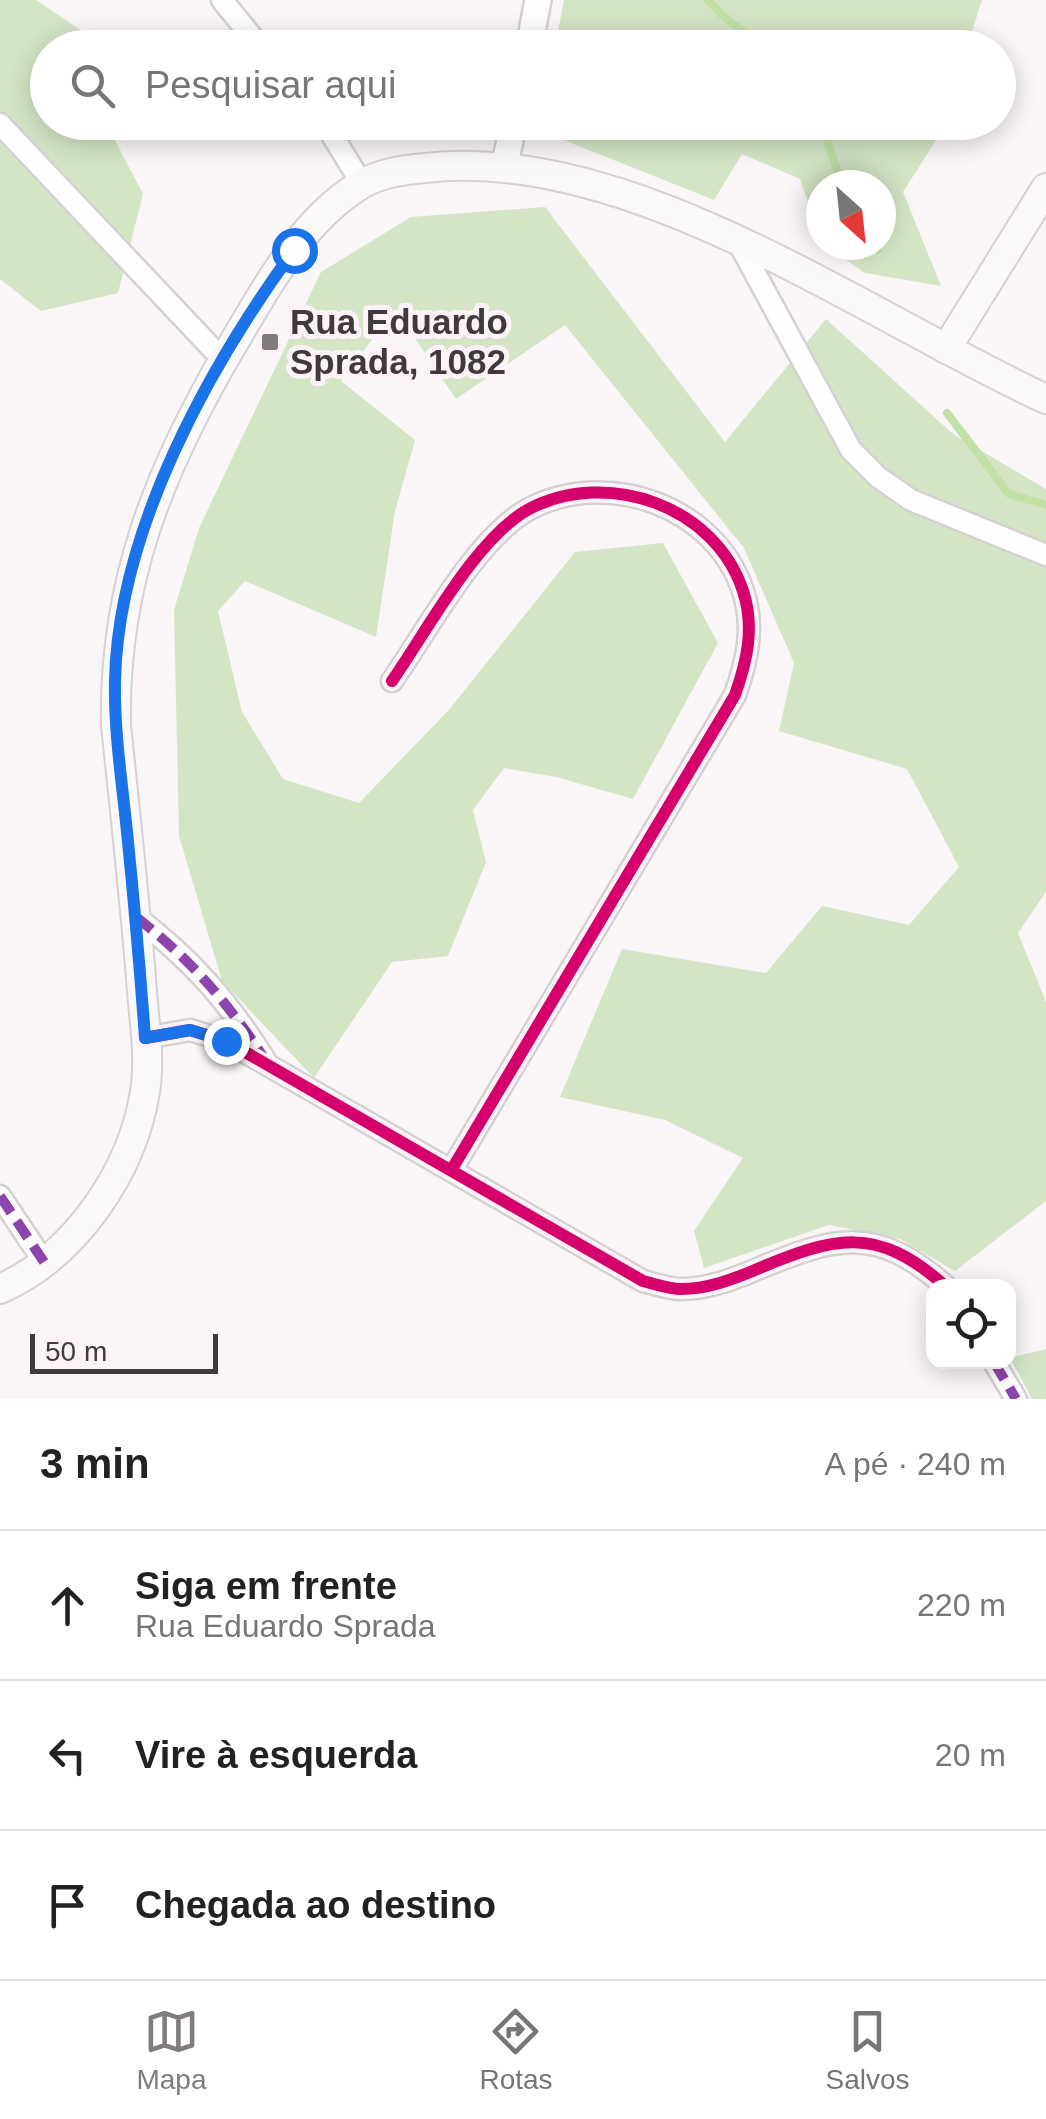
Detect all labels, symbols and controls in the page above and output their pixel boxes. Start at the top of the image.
search box [30,30,1016,140]
icon: search [65,58,120,113]
text: Pesquisar aqui [145,64,396,106]
north arrow [806,170,896,260]
route start [272,228,318,274]
place label: Rua Eduardo Sprada, 1082 [290,302,508,381]
marker: Rua Eduardo Sprada, 1082 [259,331,281,353]
route end [204,1019,250,1065]
map controls [926,1279,1016,1369]
button: locate [926,1279,1016,1369]
scale bar [30,1329,218,1374]
text: 50 m [45,1336,107,1367]
text: 3 min [40,1440,150,1487]
text: A pé · 240 m [825,1446,1006,1482]
text: Siga em frente [135,1565,397,1607]
icon: ahead [40,1578,95,1633]
text: 220 m [917,1587,1006,1623]
text: Rua Eduardo Sprada [135,1608,436,1644]
icon: left [40,1728,95,1783]
text: Vire à esquerda [135,1734,417,1776]
text: 20 m [935,1737,1006,1773]
icon: arrive [40,1878,95,1933]
text: Chegada ao destino [135,1884,496,1926]
tab: Mapa [136,2004,207,2096]
tab: Rotas [479,2004,553,2096]
tab: Salvos [825,2004,910,2096]

